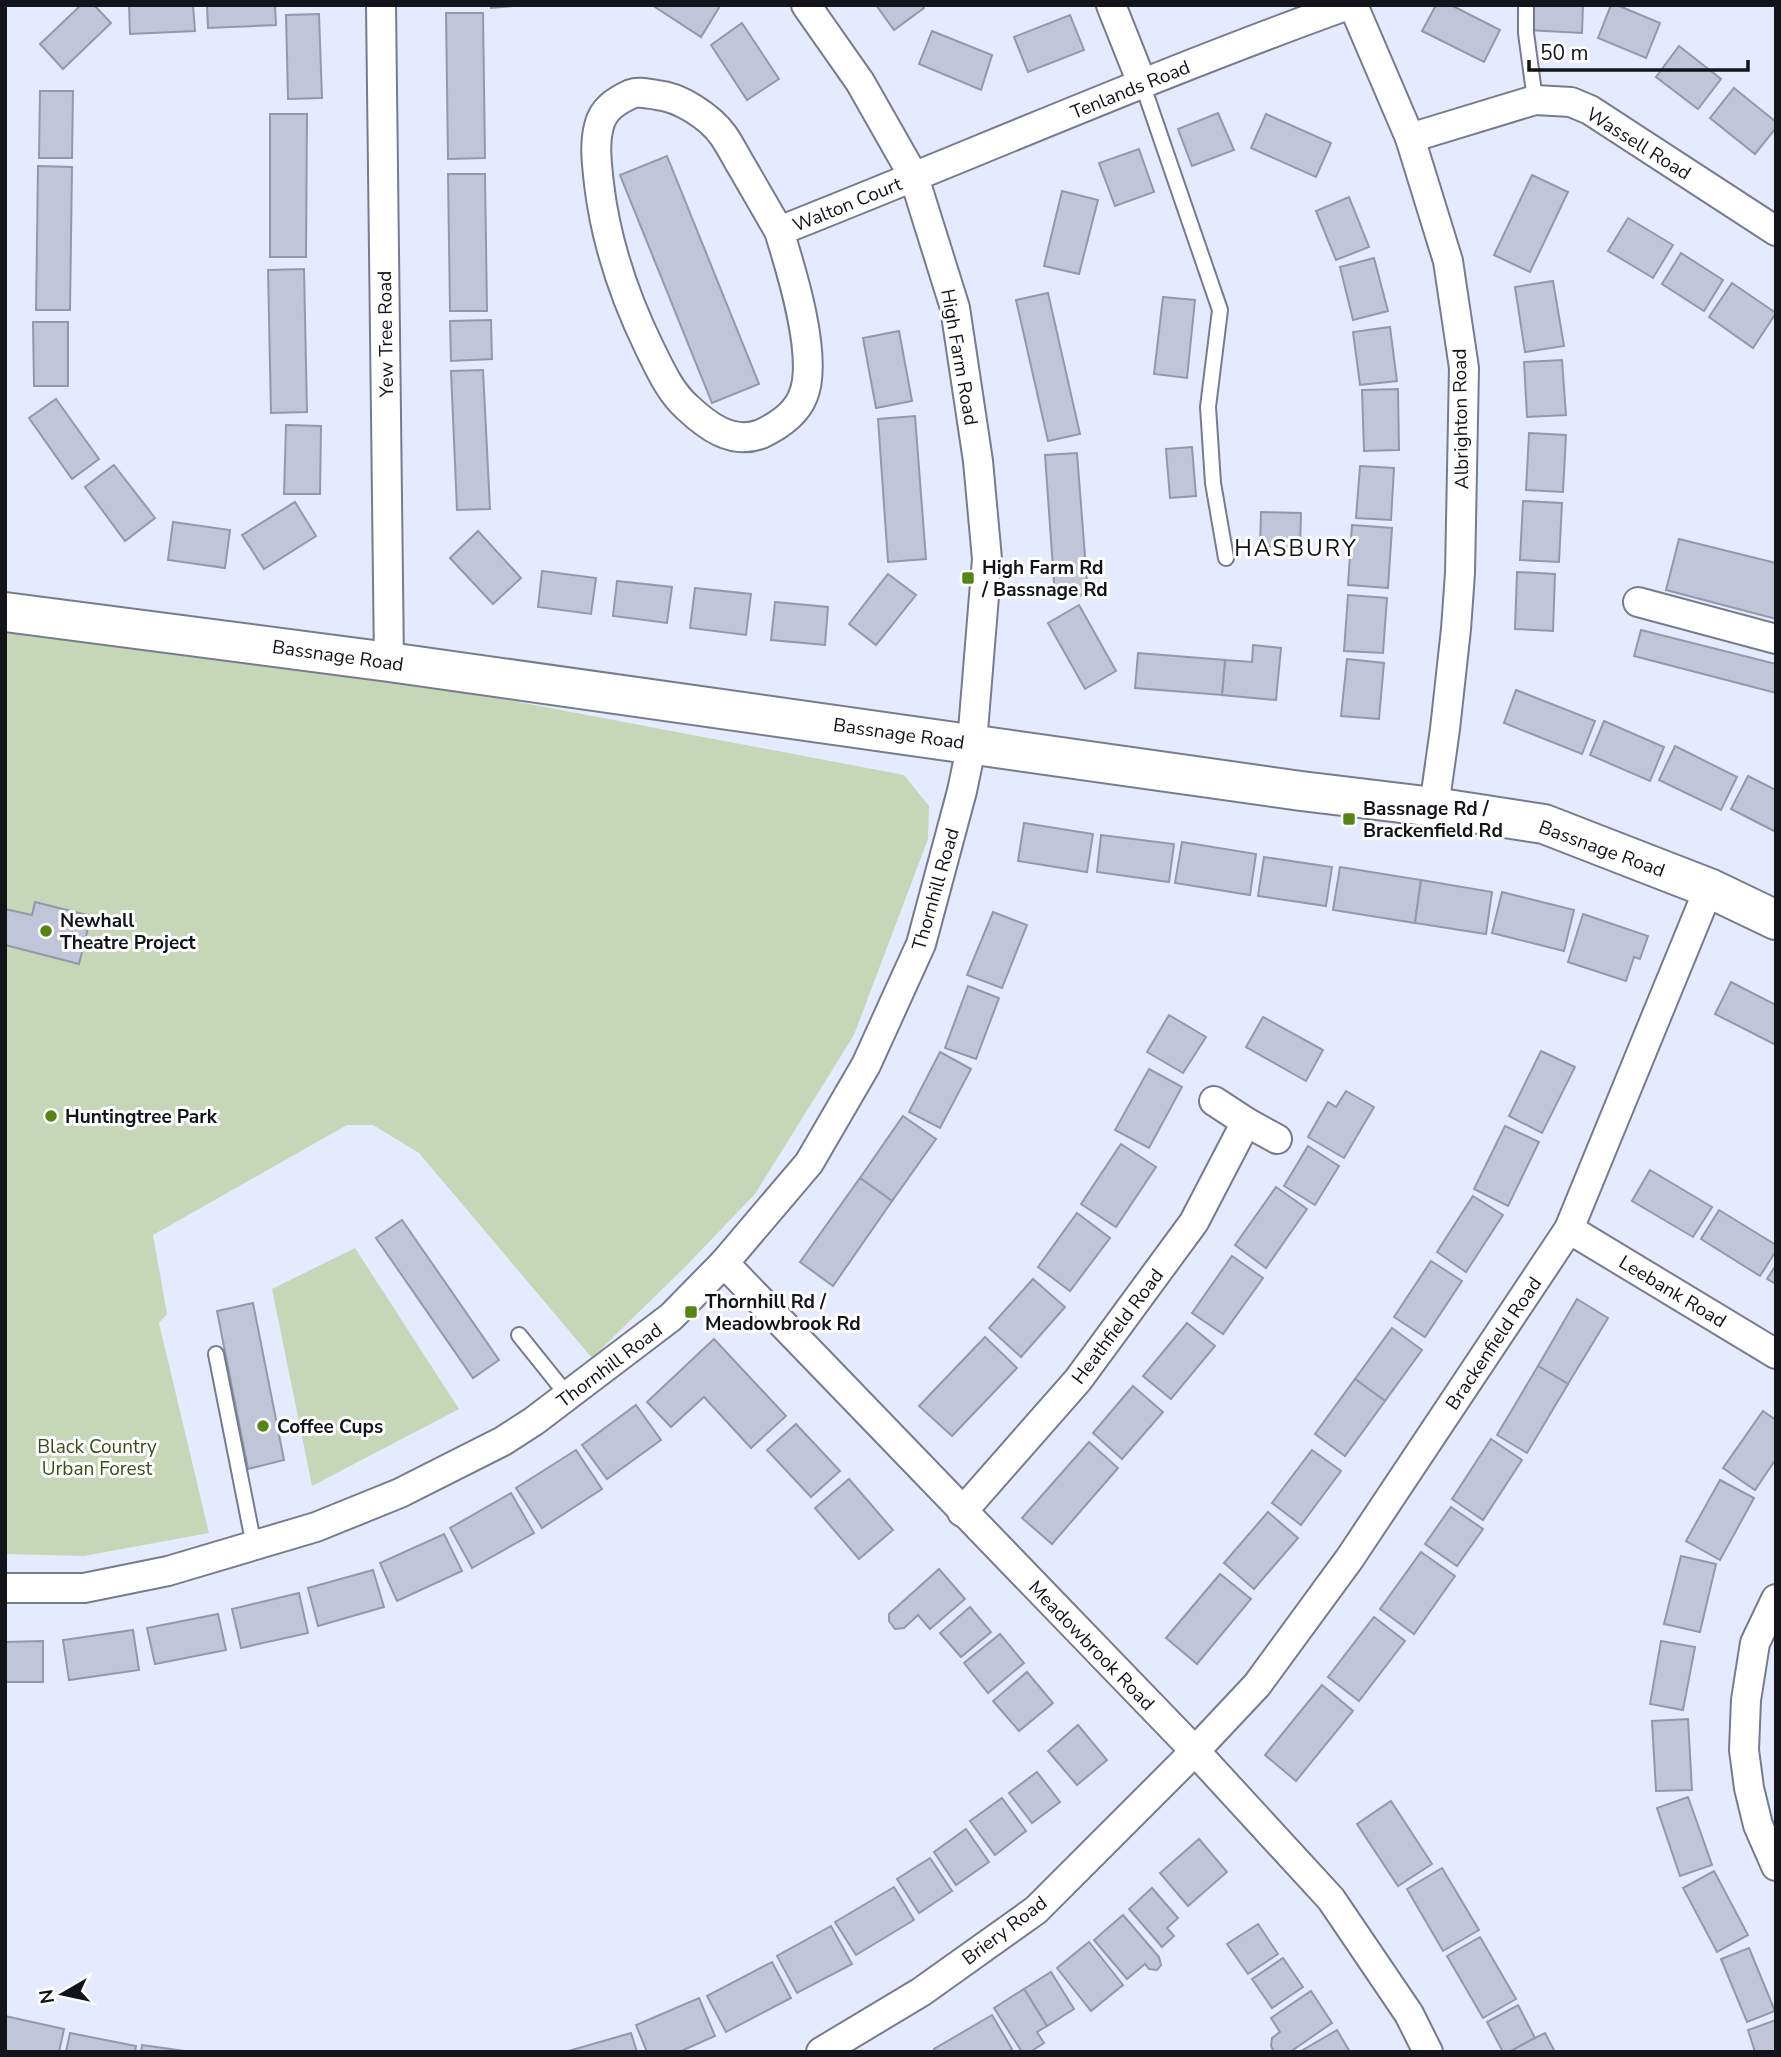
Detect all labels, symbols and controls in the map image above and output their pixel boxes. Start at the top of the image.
scale bar [1529,28,1748,72]
text: 50 m [1540,39,1589,67]
street label: Tenlands Road [1067,54,1194,126]
street label: Wassell Road [1581,101,1696,186]
street label: Walton Court [789,171,906,239]
street label: Yew Tree Road [372,270,400,399]
street label: High Farm Road [934,287,984,427]
street label: Albrighton Road [1447,348,1475,490]
district label: HASBURY [1234,533,1358,564]
place label: High Farm Rd / Bassnage Rd [981,555,1108,603]
marker: High Farm Rd / Bassnage Rd [960,570,976,586]
street label: Bassnage Road [271,634,405,678]
street label: Bassnage Road [832,712,966,756]
place label: Bassnage Rd / Brackenfield Rd [1363,796,1503,844]
marker: Bassnage Rd / Brackenfield Rd [1341,811,1357,827]
street label: Bassnage Road [1535,814,1668,884]
street label: Thornhill Road [906,825,966,953]
place label: Newhall Theatre Project [60,908,196,956]
marker: Newhall Theatre Project [38,923,54,939]
place label: Huntingtree Park [65,1104,218,1130]
marker: Huntingtree Park [43,1108,59,1124]
street label: Leebank Road [1614,1250,1731,1334]
street label: Heathfield Road [1066,1263,1170,1390]
street label: Brackenfield Road [1440,1272,1548,1415]
place label: Thornhill Rd / Meadowbrook Rd [705,1289,861,1337]
marker: Thornhill Rd / Meadowbrook Rd [683,1304,699,1320]
street label: Thornhill Road [551,1318,668,1414]
place label: Coffee Cups [277,1414,383,1440]
marker: Coffee Cups [255,1418,271,1434]
park label: Black Country Urban Forest [37,1434,157,1482]
street label: Meadowbrook Road [1022,1575,1160,1716]
street label: Briery Road [957,1890,1053,1971]
north arrow [28,1959,98,2029]
text: N [33,1987,61,2006]

